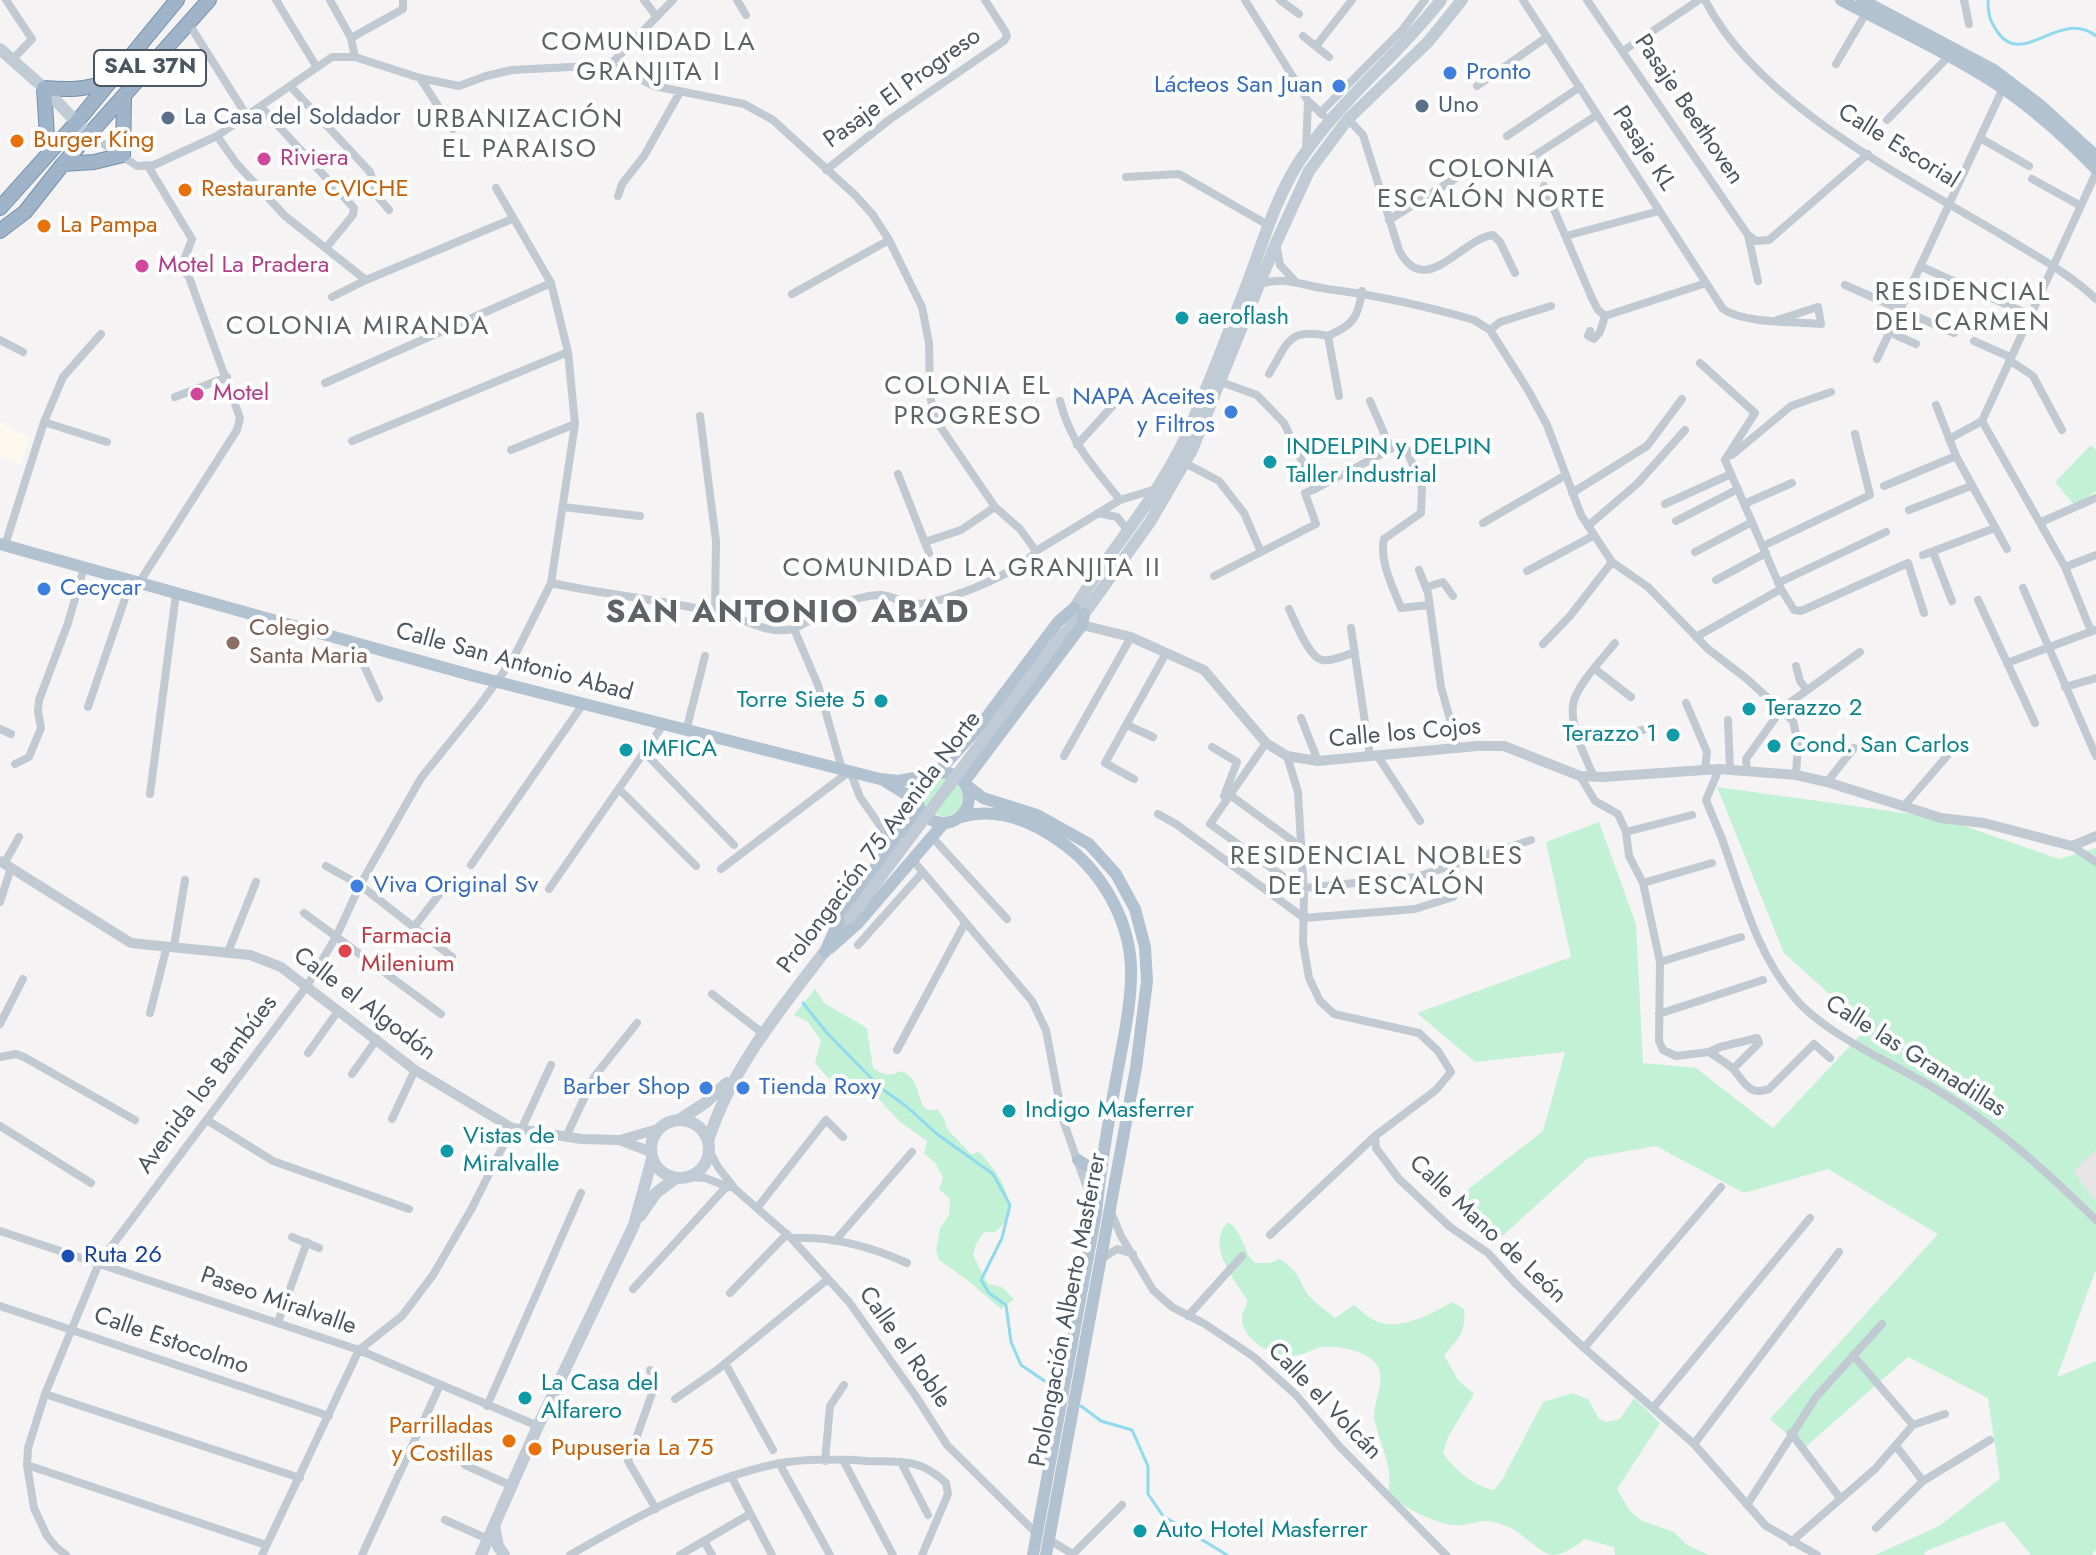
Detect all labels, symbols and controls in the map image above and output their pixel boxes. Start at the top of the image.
street label: Pasaje El Progreso [819,22,987,156]
district label: COMUNIDAD LA GRANJITA I [541,28,757,90]
street label: Pasaje Beethoven [1627,29,1749,191]
road number: SAL 37N [94,50,206,86]
place label: Pronto [1466,59,1531,87]
marker: Pronto [1441,64,1459,82]
place label: Lácteos San Juan [1154,72,1323,100]
marker: Lácteos San Juan [1330,77,1348,95]
place label: Uno [1438,92,1479,120]
marker: Uno [1413,97,1431,115]
street label: Calle Escorial [1832,98,1964,196]
street label: Pasaje KL [1605,101,1681,197]
place label: La Casa del Soldador [184,104,401,132]
district label: URBANIZACIÓN EL PARAISO [416,105,624,166]
marker: La Casa del Soldador [159,109,177,127]
place label: Burger King [33,127,154,155]
marker: Burger King [8,132,26,150]
place label: Riviera [280,145,349,173]
marker: Riviera [255,150,273,168]
district label: COLONIA ESCALÓN NORTE [1377,155,1607,216]
place label: Restaurante CVICHE [201,176,409,204]
marker: Restaurante CVICHE [176,181,194,199]
place label: La Pampa [60,212,157,240]
marker: La Pampa [35,217,53,235]
place label: Motel La Pradera [158,252,329,280]
marker: Motel La Pradera [133,257,151,275]
district label: RESIDENCIAL DEL CARMEN [1875,278,2051,340]
place label: aeroflash [1198,304,1289,332]
marker: aeroflash [1173,309,1191,327]
district label: COLONIA MIRANDA [226,312,490,344]
district label: COLONIA EL PROGRESO [884,372,1052,434]
place label: Motel [213,380,269,408]
place label: NAPA Aceites y Filtros [1072,384,1215,440]
marker: Motel [188,385,206,403]
marker: NAPA Aceites y Filtros [1222,403,1240,421]
place label: INDELPIN y DELPIN Taller Industrial [1286,434,1491,490]
marker: INDELPIN y DELPIN Taller Industrial [1261,453,1279,471]
district label: COMUNIDAD LA GRANJITA II [782,554,1162,586]
place label: Cecycar [60,575,142,603]
marker: Cecycar [35,580,53,598]
district label: SAN ANTONIO ABAD [606,595,970,633]
place label: Colegio Santa Maria [249,615,368,671]
street label: Calle San Antonio Abad [392,617,636,709]
marker: Colegio Santa Maria [224,634,242,652]
place label: Torre Siete 5 [737,687,865,715]
marker: Torre Siete 5 [872,692,890,710]
place label: Terazzo 2 [1765,695,1862,723]
marker: Terazzo 2 [1740,700,1758,718]
street label: Prolongación 75 Avenida Norte [772,706,988,980]
street label: Calle los Cojos [1328,713,1482,755]
place label: Terazzo 1 [1563,721,1657,749]
marker: Terazzo 1 [1664,726,1682,744]
place label: Cond. San Carlos [1790,732,1969,760]
place label: IMFICA [642,736,717,764]
marker: Cond. San Carlos [1765,737,1783,755]
marker: IMFICA [617,741,635,759]
district label: RESIDENCIAL NOBLES DE LA ESCALÓN [1230,842,1524,904]
place label: Viva Original Sv [373,872,538,900]
marker: Viva Original Sv [348,877,366,895]
place label: Farmacia Milenium [361,923,455,979]
street label: Calle el Algodón [287,942,441,1068]
marker: Farmacia Milenium [336,942,354,960]
street label: Avenida los Bambúes [132,990,284,1180]
street label: Calle las Granadillas [1820,990,2010,1124]
place label: Barber Shop [563,1074,690,1102]
place label: Tienda Roxy [759,1074,881,1102]
marker: Barber Shop [697,1079,715,1097]
marker: Tienda Roxy [734,1079,752,1097]
place label: Indigo Masferrer [1025,1097,1194,1125]
marker: Indigo Masferrer [1000,1102,1018,1120]
place label: Vistas de Miralvalle [463,1123,559,1179]
marker: Vistas de Miralvalle [438,1142,456,1160]
street label: Calle Mano de León [1402,1150,1572,1310]
street label: Prolongación Alberto Masferrer [1024,1151,1114,1469]
place label: Ruta 26 [84,1242,162,1270]
marker: Ruta 26 [59,1247,77,1265]
street label: Paseo Miralvalle [196,1262,360,1342]
street label: Calle el Roble [852,1282,956,1414]
street label: Calle Estocolmo [90,1302,252,1382]
street label: Calle el Volcán [1261,1337,1387,1467]
place label: La Casa del Alfarero [541,1370,659,1426]
marker: La Casa del Alfarero [516,1389,534,1407]
place label: Parrilladas y Costillas [389,1413,493,1469]
marker: Parrilladas y Costillas [500,1432,518,1450]
place label: Pupuseria La 75 [551,1435,713,1463]
marker: Pupuseria La 75 [526,1440,544,1458]
place label: Auto Hotel Masferrer [1156,1517,1368,1545]
marker: Auto Hotel Masferrer [1131,1522,1149,1540]

